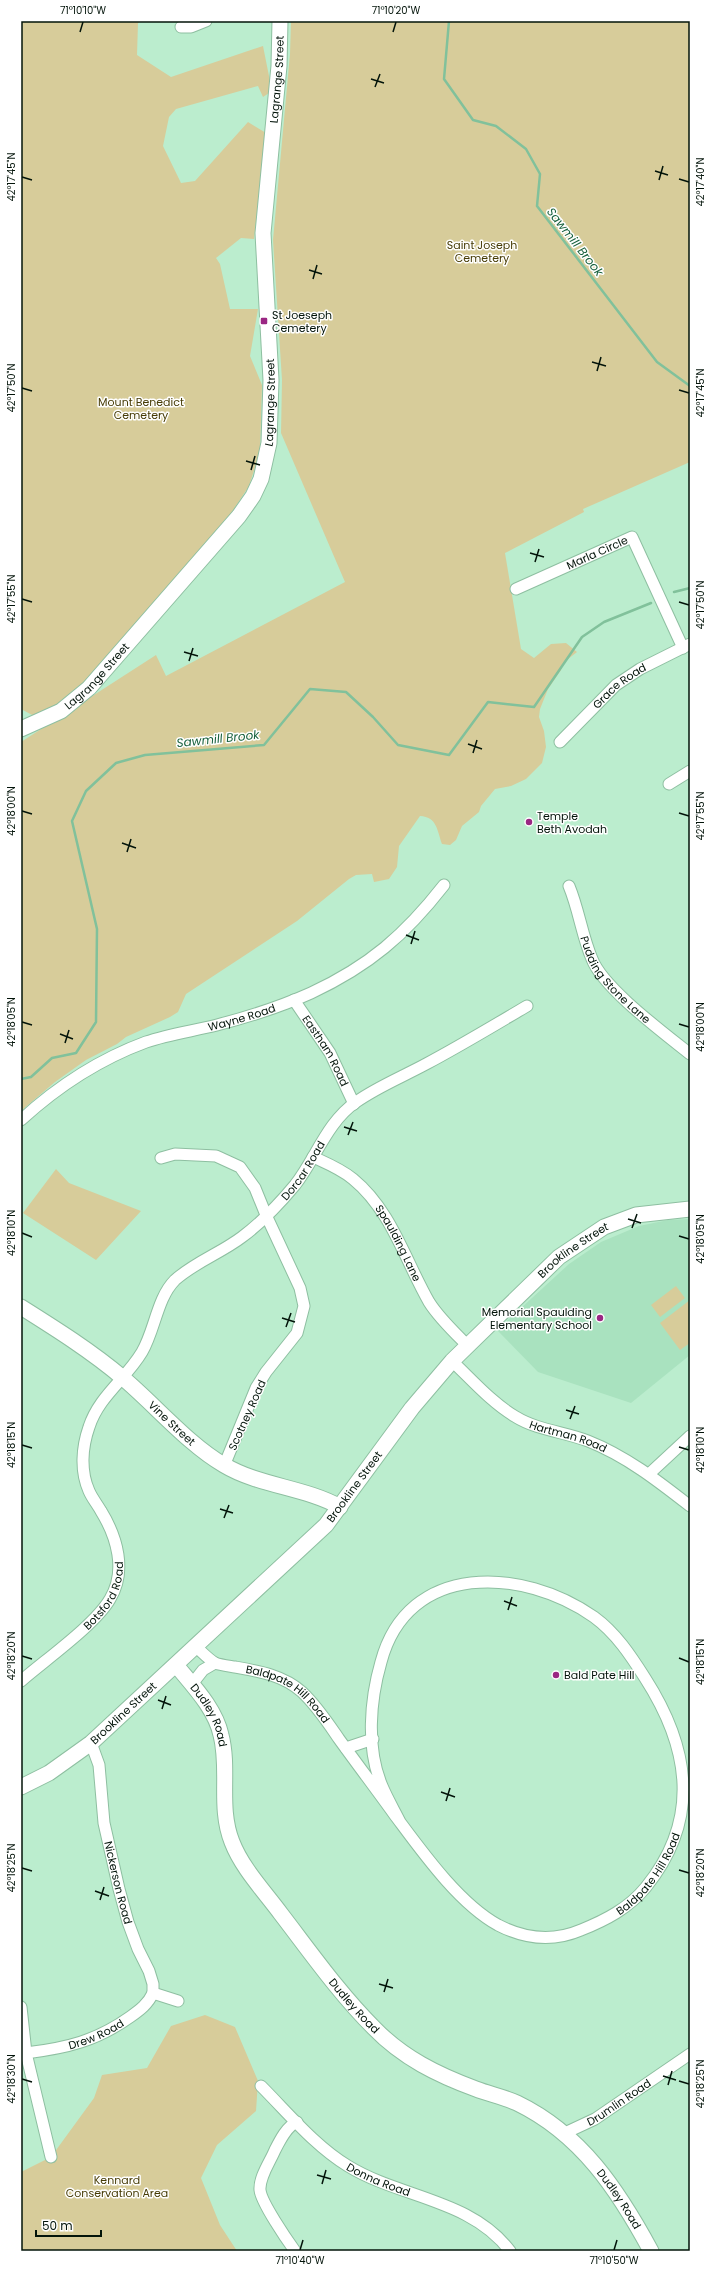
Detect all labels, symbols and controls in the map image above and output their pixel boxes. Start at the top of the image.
text: 71°10'10"W [60,3,106,18]
text: 71°10'20"W [372,3,421,18]
street label: Lagrange Street [266,35,288,124]
text: 42°17'45"N [4,153,19,201]
text: 42°17'40"N [693,158,708,206]
water label: Sawmill Brook [543,204,608,280]
park label: Saint Joseph Cemetery [447,237,517,266]
place label: St Joeseph Cemetery [272,307,332,336]
marker: St Joeseph Cemetery [259,316,269,326]
street label: Lagrange Street [260,358,279,448]
text: 42°17'50"N [4,364,19,412]
text: 42°17'45"N [693,369,708,417]
park label: Mount Benedict Cemetery [98,394,184,423]
street label: Marla Circle [564,532,631,573]
text: 42°17'55"N [4,575,19,623]
text: 42°17'50"N [693,581,708,629]
street label: Lagrange Street [61,639,133,713]
street label: Grace Road [589,659,649,712]
water label: Sawmill Brook [176,726,261,751]
text: 42°18'00"N [4,786,19,836]
text: 42°17'55"N [693,792,708,840]
place label: Temple Beth Avodah [537,808,607,837]
marker: Temple Beth Avodah [524,817,534,827]
street label: Pudding Stone Lane [576,934,654,1027]
text: 42°18'05"N [4,997,19,1047]
street label: Wayne Road [206,1000,278,1035]
text: 42°18'00"N [693,1002,708,1052]
street label: Eastham Road [299,1012,353,1089]
street label: Dorcar Road [277,1138,329,1204]
street label: Spaulding Lane [371,1201,425,1284]
text: 42°18'10"N [4,1210,19,1256]
text: 42°18'05"N [693,1214,708,1264]
street label: Brookline Street [534,1218,610,1282]
place label: Memorial Spaulding Elementary School [482,1304,592,1333]
marker: Memorial Spaulding Elementary School [595,1313,605,1323]
street label: Scotney Road [224,1377,270,1453]
street label: Vine Street [145,1397,199,1449]
street label: Hartman Road [527,1416,610,1456]
text: 42°18'15"N [4,1422,19,1468]
text: 42°18'10"N [693,1427,708,1473]
street label: Brookline Street [322,1448,386,1526]
street label: Botsford Road [80,1561,127,1633]
text: 42°18'20"N [4,1631,19,1681]
text: 42°18'15"N [693,1639,708,1685]
street label: Baldpate Hill Road [244,1661,334,1726]
place label: Bald Pate Hill [564,1667,635,1683]
marker: Bald Pate Hill [551,1670,561,1680]
street label: Brookline Street [87,1678,160,1748]
street label: Dudley Road [187,1680,231,1748]
street label: Baldpate Hill Road [613,1831,684,1919]
street label: Nickerson Road [100,1840,136,1926]
text: 42°18'25"N [4,1843,19,1893]
text: 42°18'20"N [693,1848,708,1898]
street label: Dudley Road [325,1975,383,2037]
street label: Drew Road [67,2015,127,2053]
text: 42°18'30"N [4,2054,19,2104]
text: 42°18'25"N [693,2059,708,2109]
street label: Drumlin Road [584,2075,654,2130]
street label: Donna Road [344,2159,412,2200]
street label: Dudley Road [593,2165,645,2232]
park label: Kennard Conservation Area [66,2172,168,2201]
scale bar [36,2212,101,2238]
text: 50 m [42,2217,73,2234]
text: 71°10'40"W [275,2253,325,2268]
text: 71°10'50"W [589,2253,639,2268]

